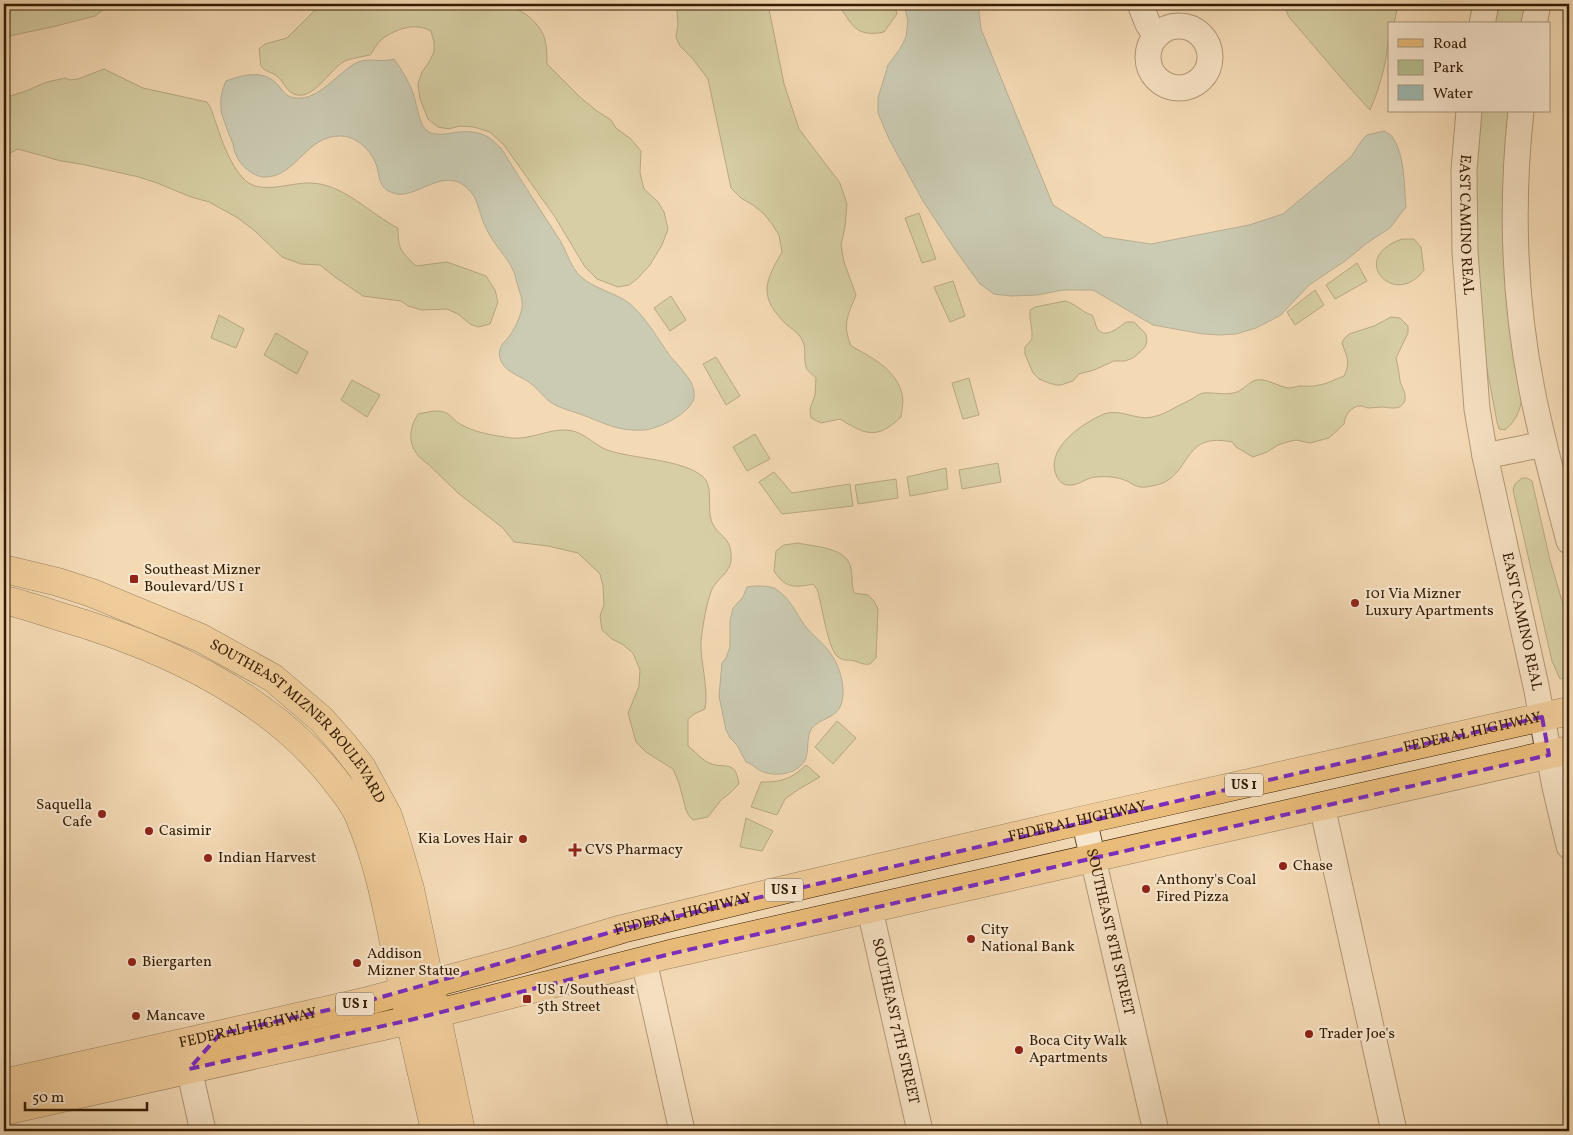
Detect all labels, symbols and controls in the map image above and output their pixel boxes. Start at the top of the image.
legend [1388,22,1550,112]
text: Road [1433,34,1467,55]
text: Park [1433,58,1464,79]
text: Water [1433,84,1473,105]
street label: EAST CAMINO REAL [1453,153,1479,297]
street label: EAST CAMINO REAL [1496,551,1547,693]
place label: Southeast Mizner Boulevard/US 1 [144,560,261,598]
marker: Southeast Mizner Boulevard/US 1 [128,573,140,585]
place label: 101 Via Mizner Luxury Apartments [1365,584,1494,622]
marker: 101 Via Mizner Luxury Apartments [1349,597,1361,609]
street label: SOUTHEAST MIZNER BOULEVARD [206,634,390,807]
street label: FEDERAL HIGHWAY [1401,707,1544,758]
road number: US 1 [1225,774,1263,796]
place label: Saquella Cafe [36,795,92,833]
street label: FEDERAL HIGHWAY [1006,796,1149,848]
marker: Saquella Cafe [96,808,108,820]
place label: Casimir [159,821,211,842]
marker: Casimir [143,825,155,837]
place label: Kia Loves Hair [418,829,513,850]
marker: Kia Loves Hair [517,833,529,845]
place label: CVS Pharmacy [585,840,683,861]
marker: CVS Pharmacy [569,844,581,856]
street label: SOUTHEAST 8TH STREET [1080,847,1139,1018]
place label: Indian Harvest [218,848,316,869]
marker: Indian Harvest [202,852,214,864]
place label: Chase [1293,856,1333,877]
marker: Chase [1277,860,1289,872]
place label: Anthony's Coal Fired Pizza [1156,870,1256,908]
road number: US 1 [765,878,803,902]
marker: Anthony's Coal Fired Pizza [1140,883,1152,895]
street label: FEDERAL HIGHWAY [612,887,755,941]
place label: City National Bank [981,920,1075,958]
marker: City National Bank [965,933,977,945]
street label: SOUTHEAST 7TH STREET [866,936,924,1107]
place label: Addison Mizner Statue [367,944,460,982]
place label: Biergarten [142,952,212,973]
marker: Biergarten [126,956,138,968]
marker: Addison Mizner Statue [351,957,363,969]
place label: US 1/Southeast 5th Street [537,980,635,1018]
road number: US 1 [336,992,374,1016]
marker: US 1/Southeast 5th Street [521,993,533,1005]
street label: FEDERAL HIGHWAY [177,1002,319,1054]
place label: Mancave [146,1006,205,1027]
marker: Mancave [130,1010,142,1022]
place label: Trader Joe's [1319,1024,1395,1045]
marker: Trader Joe's [1303,1028,1315,1040]
place label: Boca City Walk Apartments [1029,1031,1127,1069]
marker: Boca City Walk Apartments [1013,1044,1025,1056]
scale bar [25,1080,148,1112]
text: 50 m [32,1088,64,1109]

